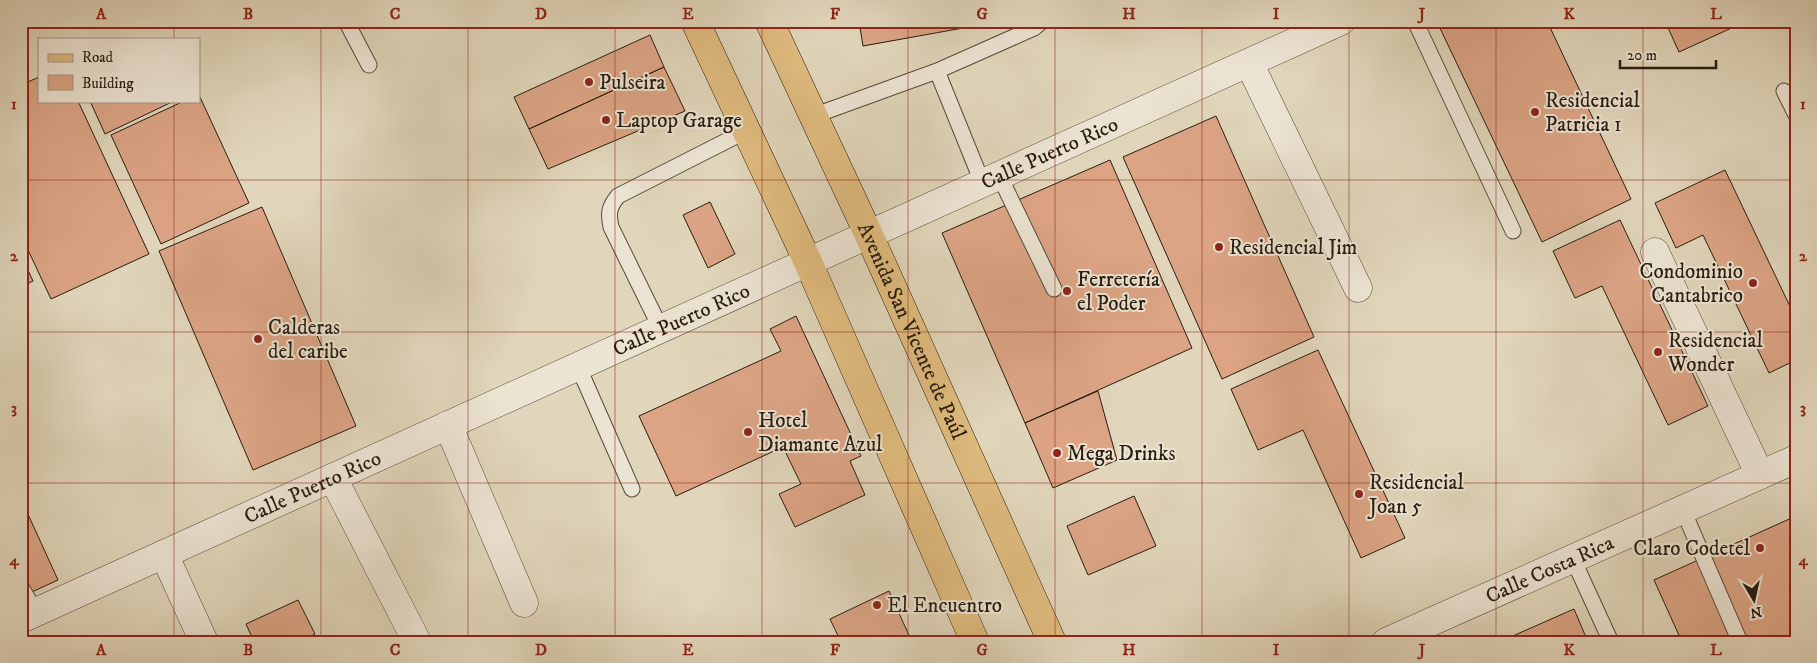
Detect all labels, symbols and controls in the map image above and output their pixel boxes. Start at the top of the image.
text: A [95,4,107,24]
text: B [243,4,253,24]
text: C [390,4,400,24]
text: D [535,4,547,24]
text: E [682,4,694,24]
text: F [830,4,840,24]
text: G [976,4,988,24]
text: H [1122,4,1136,24]
text: I [1273,4,1280,24]
text: J [1417,4,1426,24]
text: K [1563,4,1575,24]
text: L [1710,4,1722,24]
legend [38,38,200,102]
scale bar [1620,38,1716,70]
text: 20 m [1627,46,1657,65]
text: Road [82,48,114,67]
place label: Pulseira [599,70,666,96]
text: Building [82,74,134,93]
marker: Pulseira [583,76,595,88]
place label: Residencial Patricia 1 [1545,88,1640,138]
text: 1 [11,94,17,114]
text: 1 [1800,94,1806,114]
marker: Residencial Patricia 1 [1529,106,1541,118]
place label: Laptop Garage [616,108,742,134]
street label: Calle Puerto Rico [977,111,1123,196]
marker: Laptop Garage [600,114,612,126]
street label: Avenida San Vicente de Paúl [851,218,971,444]
place label: Residencial Jim [1229,235,1358,261]
marker: Residencial Jim [1213,241,1225,253]
text: 2 [10,246,19,266]
text: 2 [1799,246,1808,266]
place label: Condominio Cantabrico [1639,259,1743,309]
place label: Ferretería el Poder [1077,267,1160,317]
marker: Condominio Cantabrico [1747,277,1759,289]
street label: Calle Puerto Rico [609,278,754,363]
marker: Ferretería el Poder [1061,285,1073,297]
place label: Calderas del caribe [268,315,348,365]
place label: Residencial Wonder [1667,328,1763,378]
marker: Calderas del caribe [252,333,264,345]
marker: Residencial Wonder [1652,346,1664,358]
text: 3 [11,398,17,418]
text: 3 [1800,398,1806,418]
place label: Hotel Diamante Azul [758,408,883,458]
marker: Hotel Diamante Azul [742,426,754,438]
place label: Mega Drinks [1067,441,1176,467]
street label: Calle Puerto Rico [240,445,385,530]
marker: Mega Drinks [1051,447,1063,459]
place label: Residencial Joan 5 [1367,470,1464,520]
marker: Residencial Joan 5 [1353,488,1365,500]
street label: Calle Costa Rica [1482,530,1618,610]
place label: Claro Codetel [1633,536,1751,562]
marker: Claro Codetel [1754,542,1766,554]
text: 4 [8,550,19,570]
text: 4 [1797,550,1808,570]
north arrow [1730,576,1780,626]
place label: El Encuentro [887,593,1002,619]
marker: El Encuentro [871,599,883,611]
text: N [1748,602,1763,622]
text: A [95,640,107,660]
text: B [243,640,253,660]
text: C [390,640,400,660]
text: D [535,640,547,660]
text: E [682,640,694,660]
text: F [830,640,840,660]
text: G [976,640,988,660]
text: H [1122,640,1136,660]
text: I [1273,640,1280,660]
text: J [1417,640,1426,660]
text: K [1563,640,1575,660]
text: L [1710,640,1722,660]

